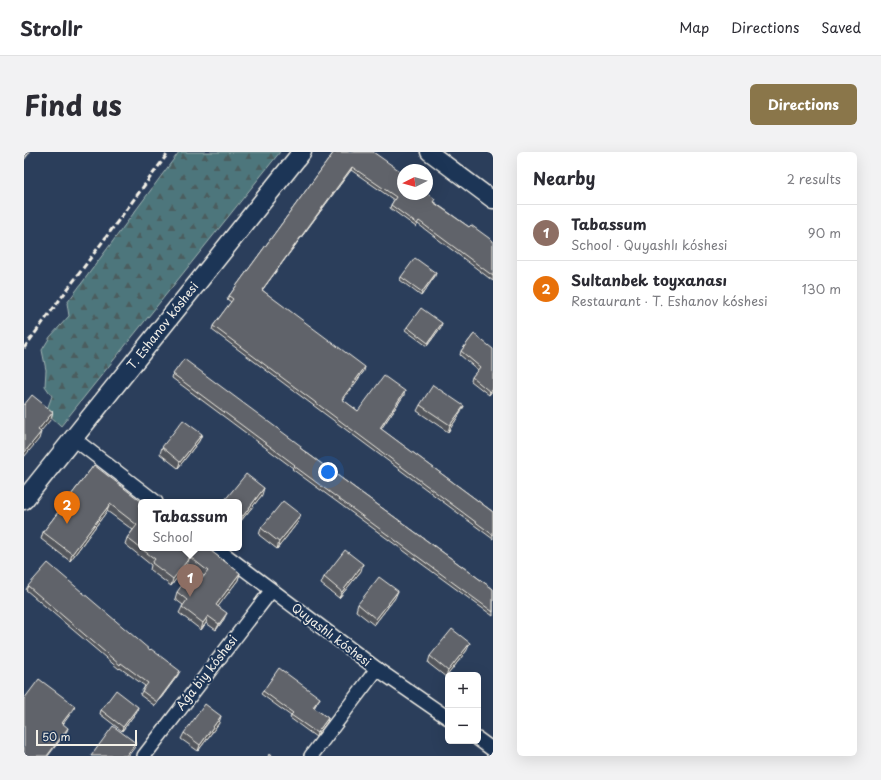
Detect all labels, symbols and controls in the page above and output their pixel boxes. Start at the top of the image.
text: Strollr [20,14,83,42]
text: Map [679,17,709,38]
text: Directions [731,17,799,38]
text: Saved [821,17,861,38]
text: Find us [24,83,122,126]
button: Directions [750,84,857,125]
north arrow [397,164,433,200]
text: Nearby [533,165,595,191]
text: 2 results [787,169,841,188]
text: Tabassum [571,212,647,235]
text: 1 [543,223,549,242]
text: 90 m [808,223,841,242]
text: School · Quyashlı kóshesi [571,235,727,254]
text: Sultanbek toyxanası [571,268,727,291]
street label: T. Eshanov kóshesi [122,278,202,373]
text: 2 [541,279,551,298]
text: 130 m [802,279,841,298]
text: Restaurant · T. Eshanov kóshesi [571,291,768,310]
your location [318,462,338,482]
pin: 2 [54,491,80,524]
popup [138,499,242,551]
text: Tabassum [152,504,228,527]
text: School [152,527,193,546]
pin: 1 [177,564,203,597]
street label: Quyashlı kóshesi [288,598,375,670]
street label: Aǵa biy kóshesi [171,631,241,714]
map controls [445,672,481,744]
button: + [445,672,481,708]
button: − [445,708,481,744]
scale bar [36,728,137,747]
text: 50 m [42,728,71,745]

